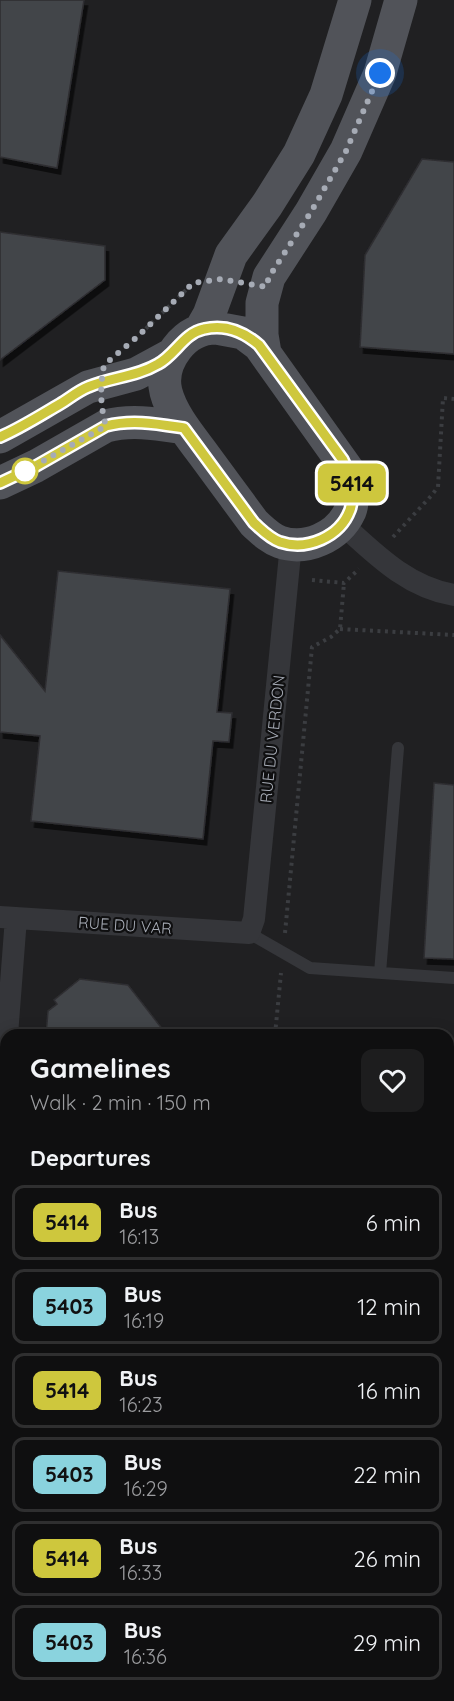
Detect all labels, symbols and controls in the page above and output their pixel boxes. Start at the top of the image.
your location [365,58,395,88]
unlabelled marker [12,458,38,484]
line badge: 5414 [310,464,394,502]
text: 5414 [330,470,374,496]
street label: RUE DU VERDON [255,674,289,804]
street label: RUE DU VAR [77,912,173,938]
button: heart [361,1049,424,1112]
text: Gamelines [30,1050,171,1085]
text: Walk · 2 min · 150 m [30,1090,211,1115]
text: Departures [30,1144,151,1172]
text: Bus [119,1196,157,1224]
text: 5414 [45,1209,89,1235]
text: 6 min [366,1209,421,1237]
text: 16:13 [119,1224,159,1249]
text: Bus [124,1280,162,1308]
text: 5403 [45,1293,94,1319]
text: 12 min [357,1293,421,1321]
text: 16:19 [124,1308,164,1333]
text: Bus [119,1364,157,1392]
text: 5414 [45,1377,89,1403]
text: 16 min [358,1377,421,1405]
text: 16:23 [119,1392,163,1417]
text: Bus [124,1448,162,1476]
text: 5403 [45,1461,94,1487]
text: 22 min [353,1461,421,1489]
text: 16:29 [124,1476,168,1501]
text: Bus [119,1532,157,1560]
text: 5414 [45,1545,89,1571]
text: 26 min [353,1545,421,1573]
text: 16:33 [119,1560,162,1585]
text: Bus [124,1616,162,1644]
text: 5403 [45,1629,94,1655]
text: 29 min [353,1629,421,1657]
text: 16:36 [124,1644,167,1669]

